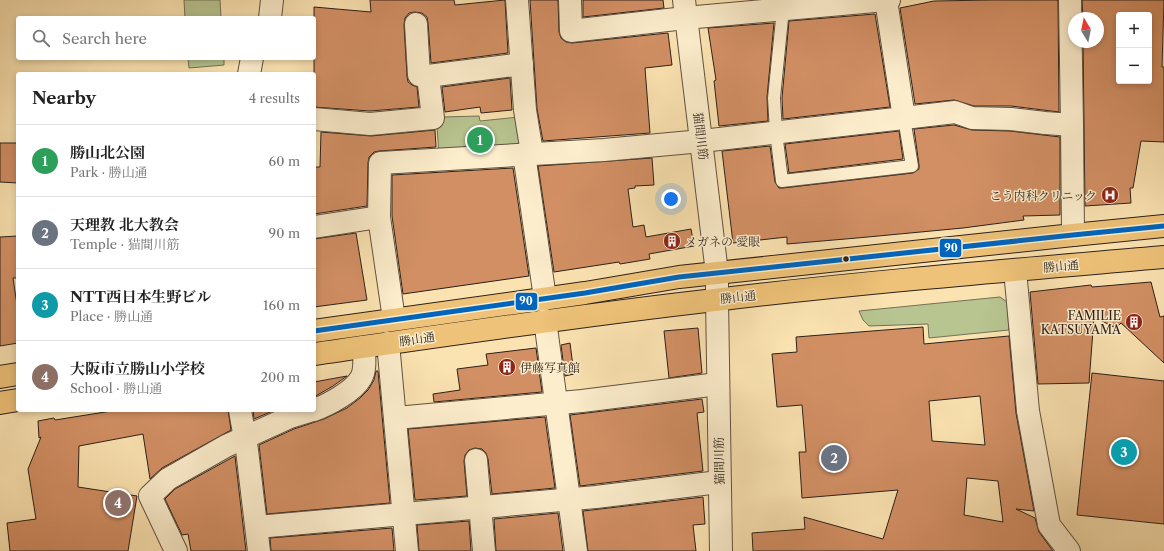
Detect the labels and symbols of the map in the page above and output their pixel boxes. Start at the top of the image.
north arrow [1068,12,1104,48]
street label: 猫間川筋 [691,111,711,161]
pin: 1 [467,125,493,155]
hospital icon: こう内科クリニック [1100,185,1120,205]
place label: こう内科クリニック [990,188,1097,203]
your location [661,189,681,209]
building icon: メガネの 愛眼 [662,231,682,251]
place label: メガネの 愛眼 [685,234,760,249]
line badge: 90 [939,238,962,258]
text: 90 [944,241,958,255]
unlabelled marker [841,254,851,264]
street label: 勝山通 [1042,257,1080,275]
street label: 勝山通 [719,288,757,306]
line badge: 90 [515,292,538,311]
text: 90 [519,294,533,308]
place label: FAMILIE KATSUYAMA [1041,308,1122,337]
building icon: FAMILIE KATSUYAMA [1124,312,1144,332]
street label: 勝山通 [398,329,436,349]
building icon: 伊藤写真館 [497,357,517,377]
place label: 伊藤写真館 [520,360,580,375]
street label: 猫間川筋 [711,437,727,485]
pin: 3 [1111,437,1137,467]
pin: 2 [821,443,847,473]
pin: 4 [105,488,131,518]

